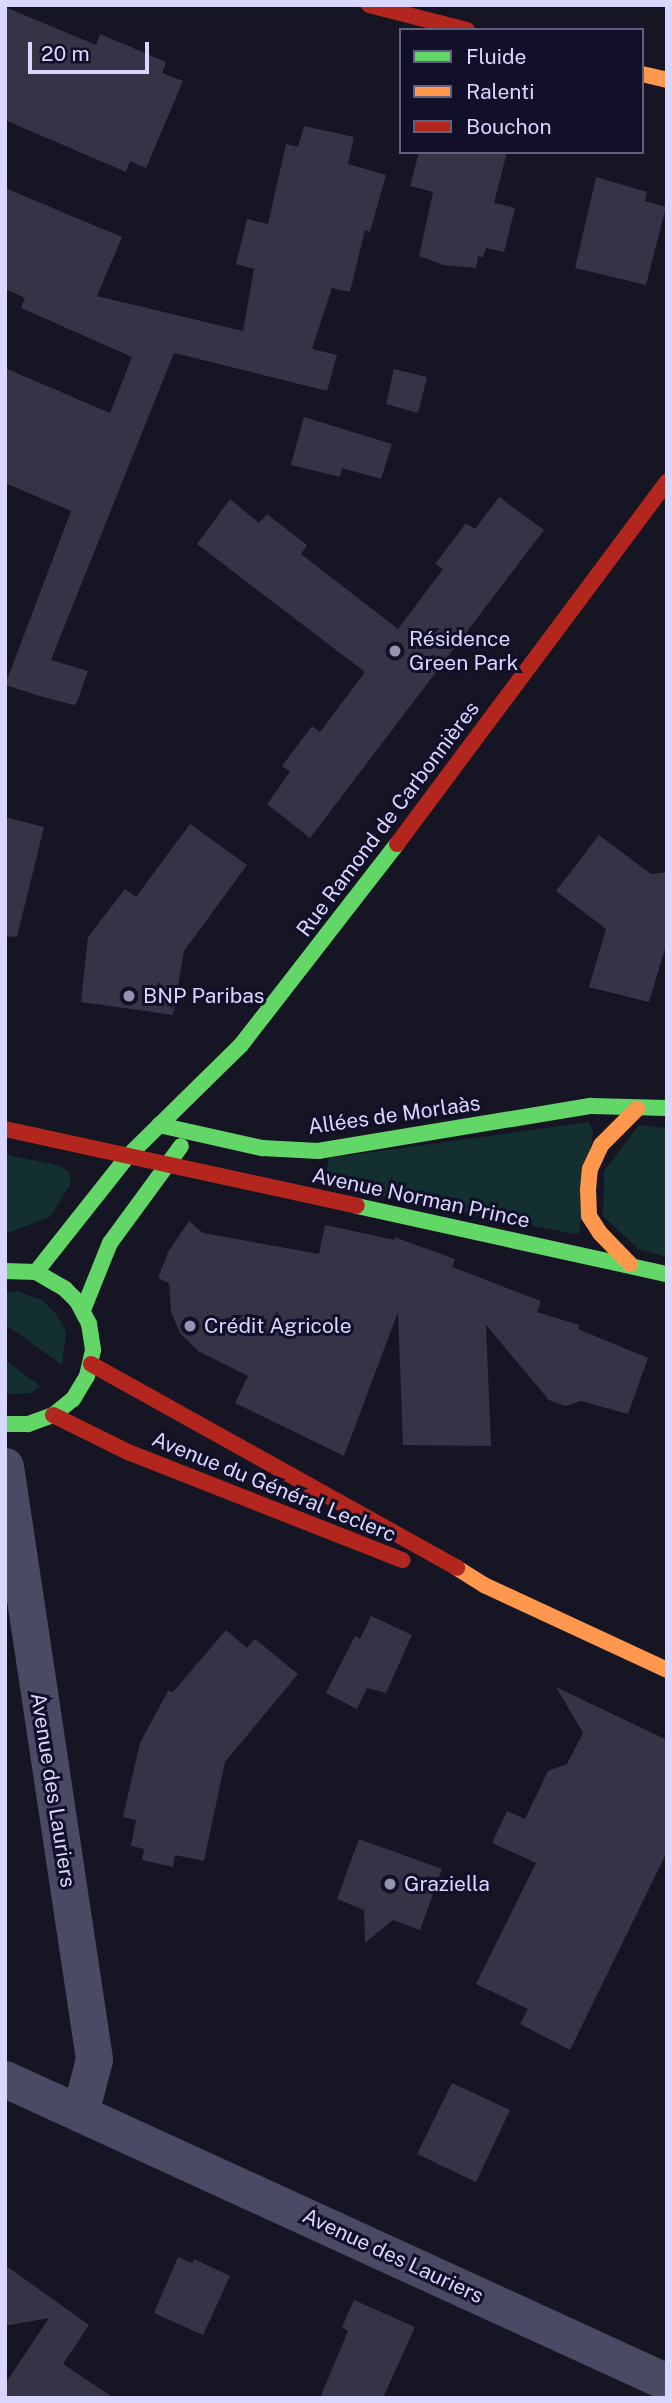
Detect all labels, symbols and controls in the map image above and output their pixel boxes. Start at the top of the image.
scale bar [32,28,152,72]
legend [399,28,644,154]
text: 20 m [41,41,90,66]
text: Fluide [466,44,526,69]
text: Ralenti [466,79,534,104]
text: Bouchon [466,114,552,139]
place label: Résidence Green Park [409,626,518,676]
marker: Résidence Green Park [387,643,403,659]
street label: Rue Ramond de Carbonnières [291,696,485,942]
place label: BNP Paribas [143,983,264,1009]
marker: BNP Paribas [121,988,137,1004]
street label: Allées de Morlaàs [306,1090,482,1140]
street label: Avenue Norman Prince [310,1163,532,1233]
place label: Crédit Agricole [204,1313,352,1339]
marker: Crédit Agricole [182,1318,198,1334]
street label: Avenue du Général Leclerc [148,1426,400,1548]
street label: Avenue des Lauriers [25,1691,81,1889]
place label: Graziella [404,1871,490,1897]
marker: Graziella [382,1876,398,1892]
street label: Avenue des Lauriers [298,2203,488,2309]

